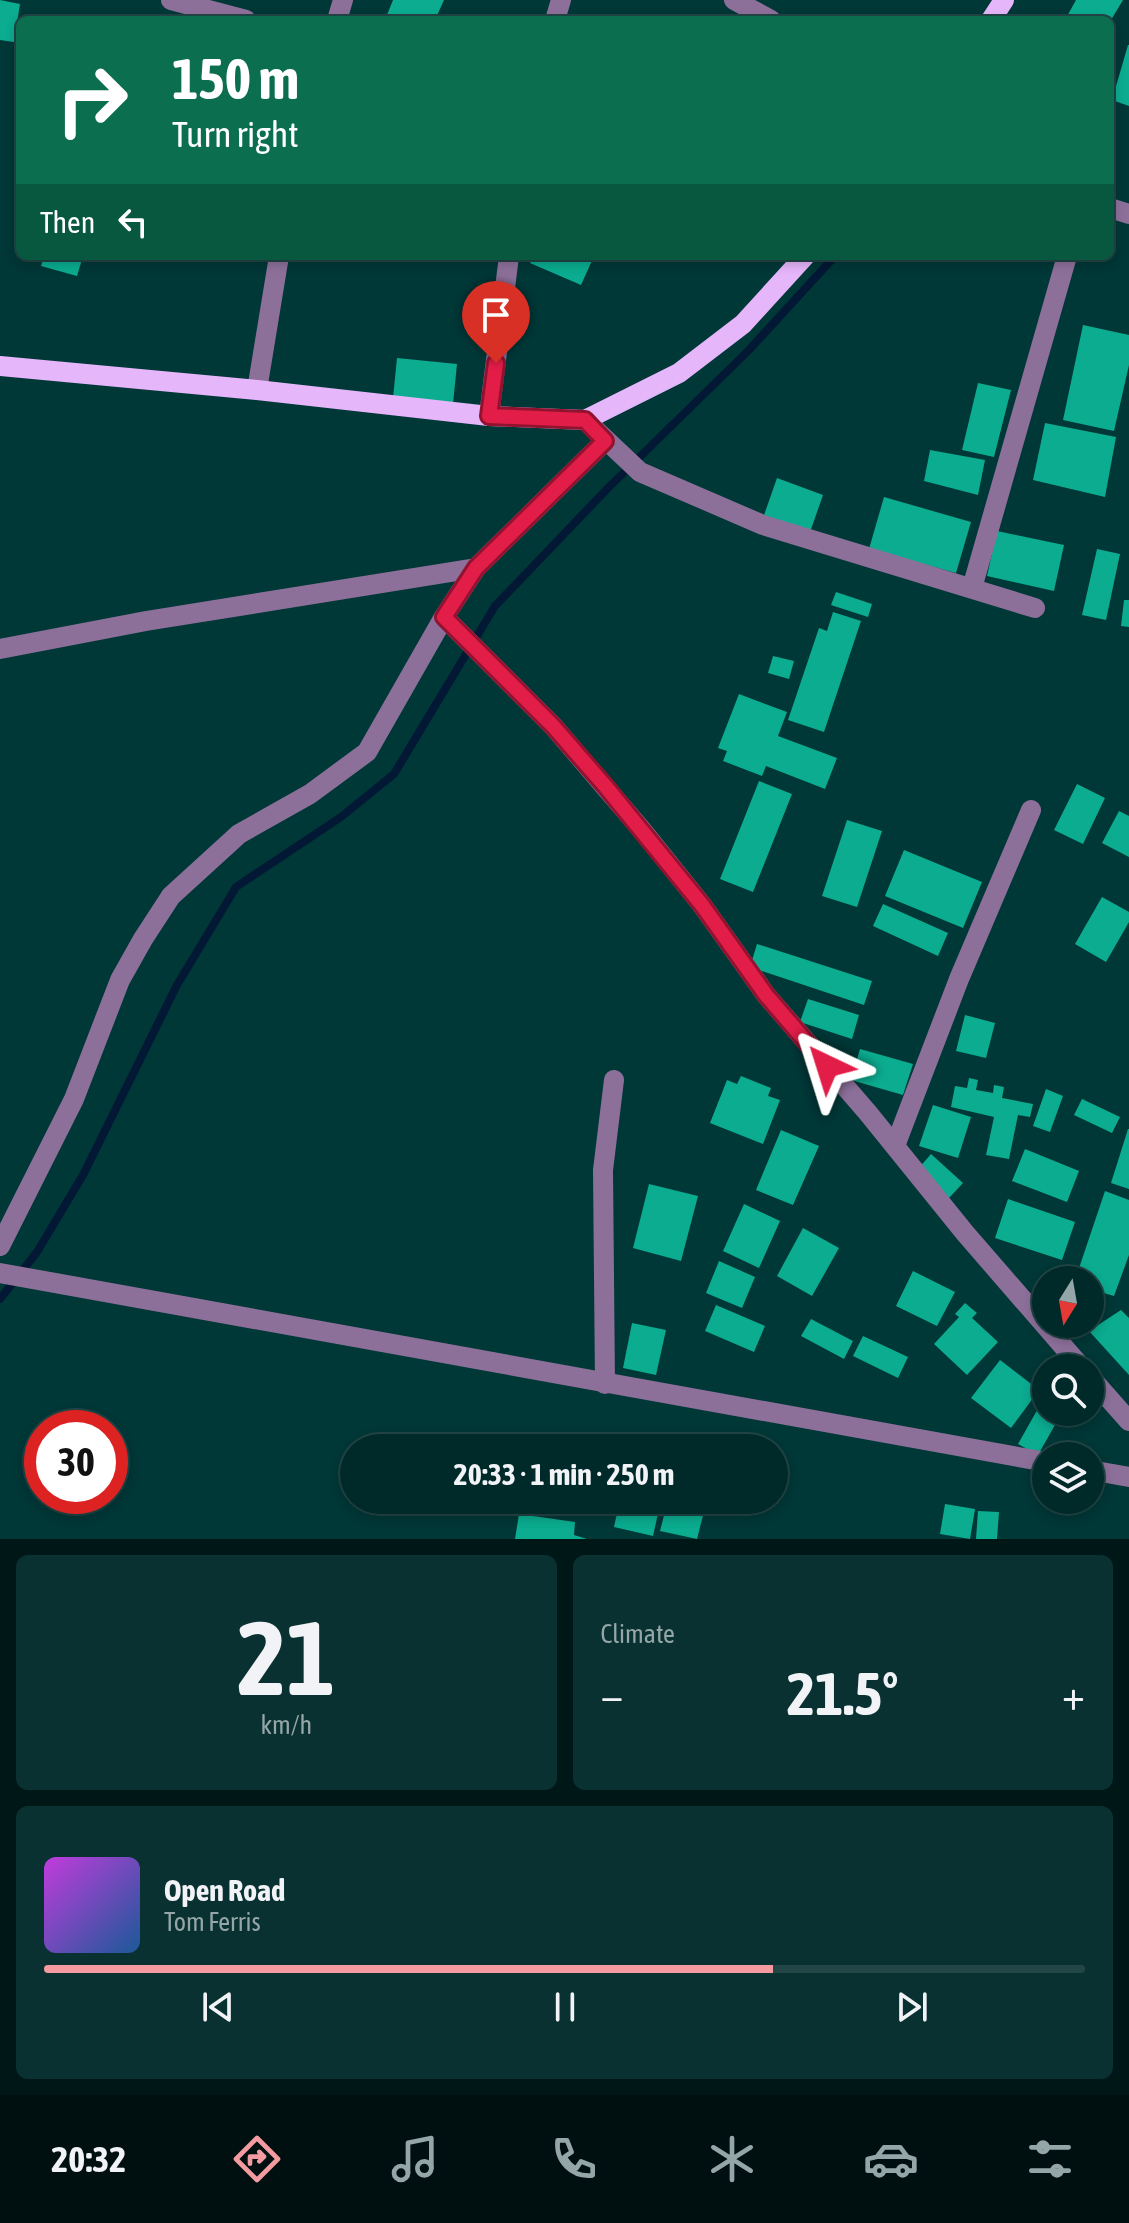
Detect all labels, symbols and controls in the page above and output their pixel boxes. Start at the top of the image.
text: 150 m [172,47,299,111]
icon: right [40,48,144,152]
text: Turn right [172,113,299,155]
icon: left [111,200,155,244]
text: Then [40,205,95,239]
pin [462,281,530,363]
icon: arrive [474,293,518,337]
position arrow [785,1024,869,1108]
north arrow [1032,1266,1104,1338]
map controls [1032,1266,1104,1514]
button: search [1032,1354,1104,1426]
speed limit sign: 30 [24,1410,128,1514]
button: layers [1032,1442,1104,1514]
text: 20:33 · 1 min · 250 m [454,1457,674,1491]
text: 21 [237,1598,335,1717]
text: Climate [601,1619,675,1649]
text: 21.5° [787,1659,899,1728]
text: − [601,1669,623,1719]
text: + [1062,1669,1085,1719]
text: km/h [260,1710,312,1740]
text: Open Road [164,1873,285,1907]
text: Tom Ferris [164,1907,261,1937]
icon: previous [196,1985,240,2029]
icon: pause [543,1985,587,2029]
icon: next [890,1985,934,2029]
icon: directions [229,2131,285,2187]
icon: music [387,2131,443,2187]
icon: phone [546,2131,602,2187]
icon: climate [704,2131,760,2187]
icon: car [863,2131,919,2187]
icon: filters [1022,2131,1078,2187]
text: 20:32 [51,2138,126,2180]

